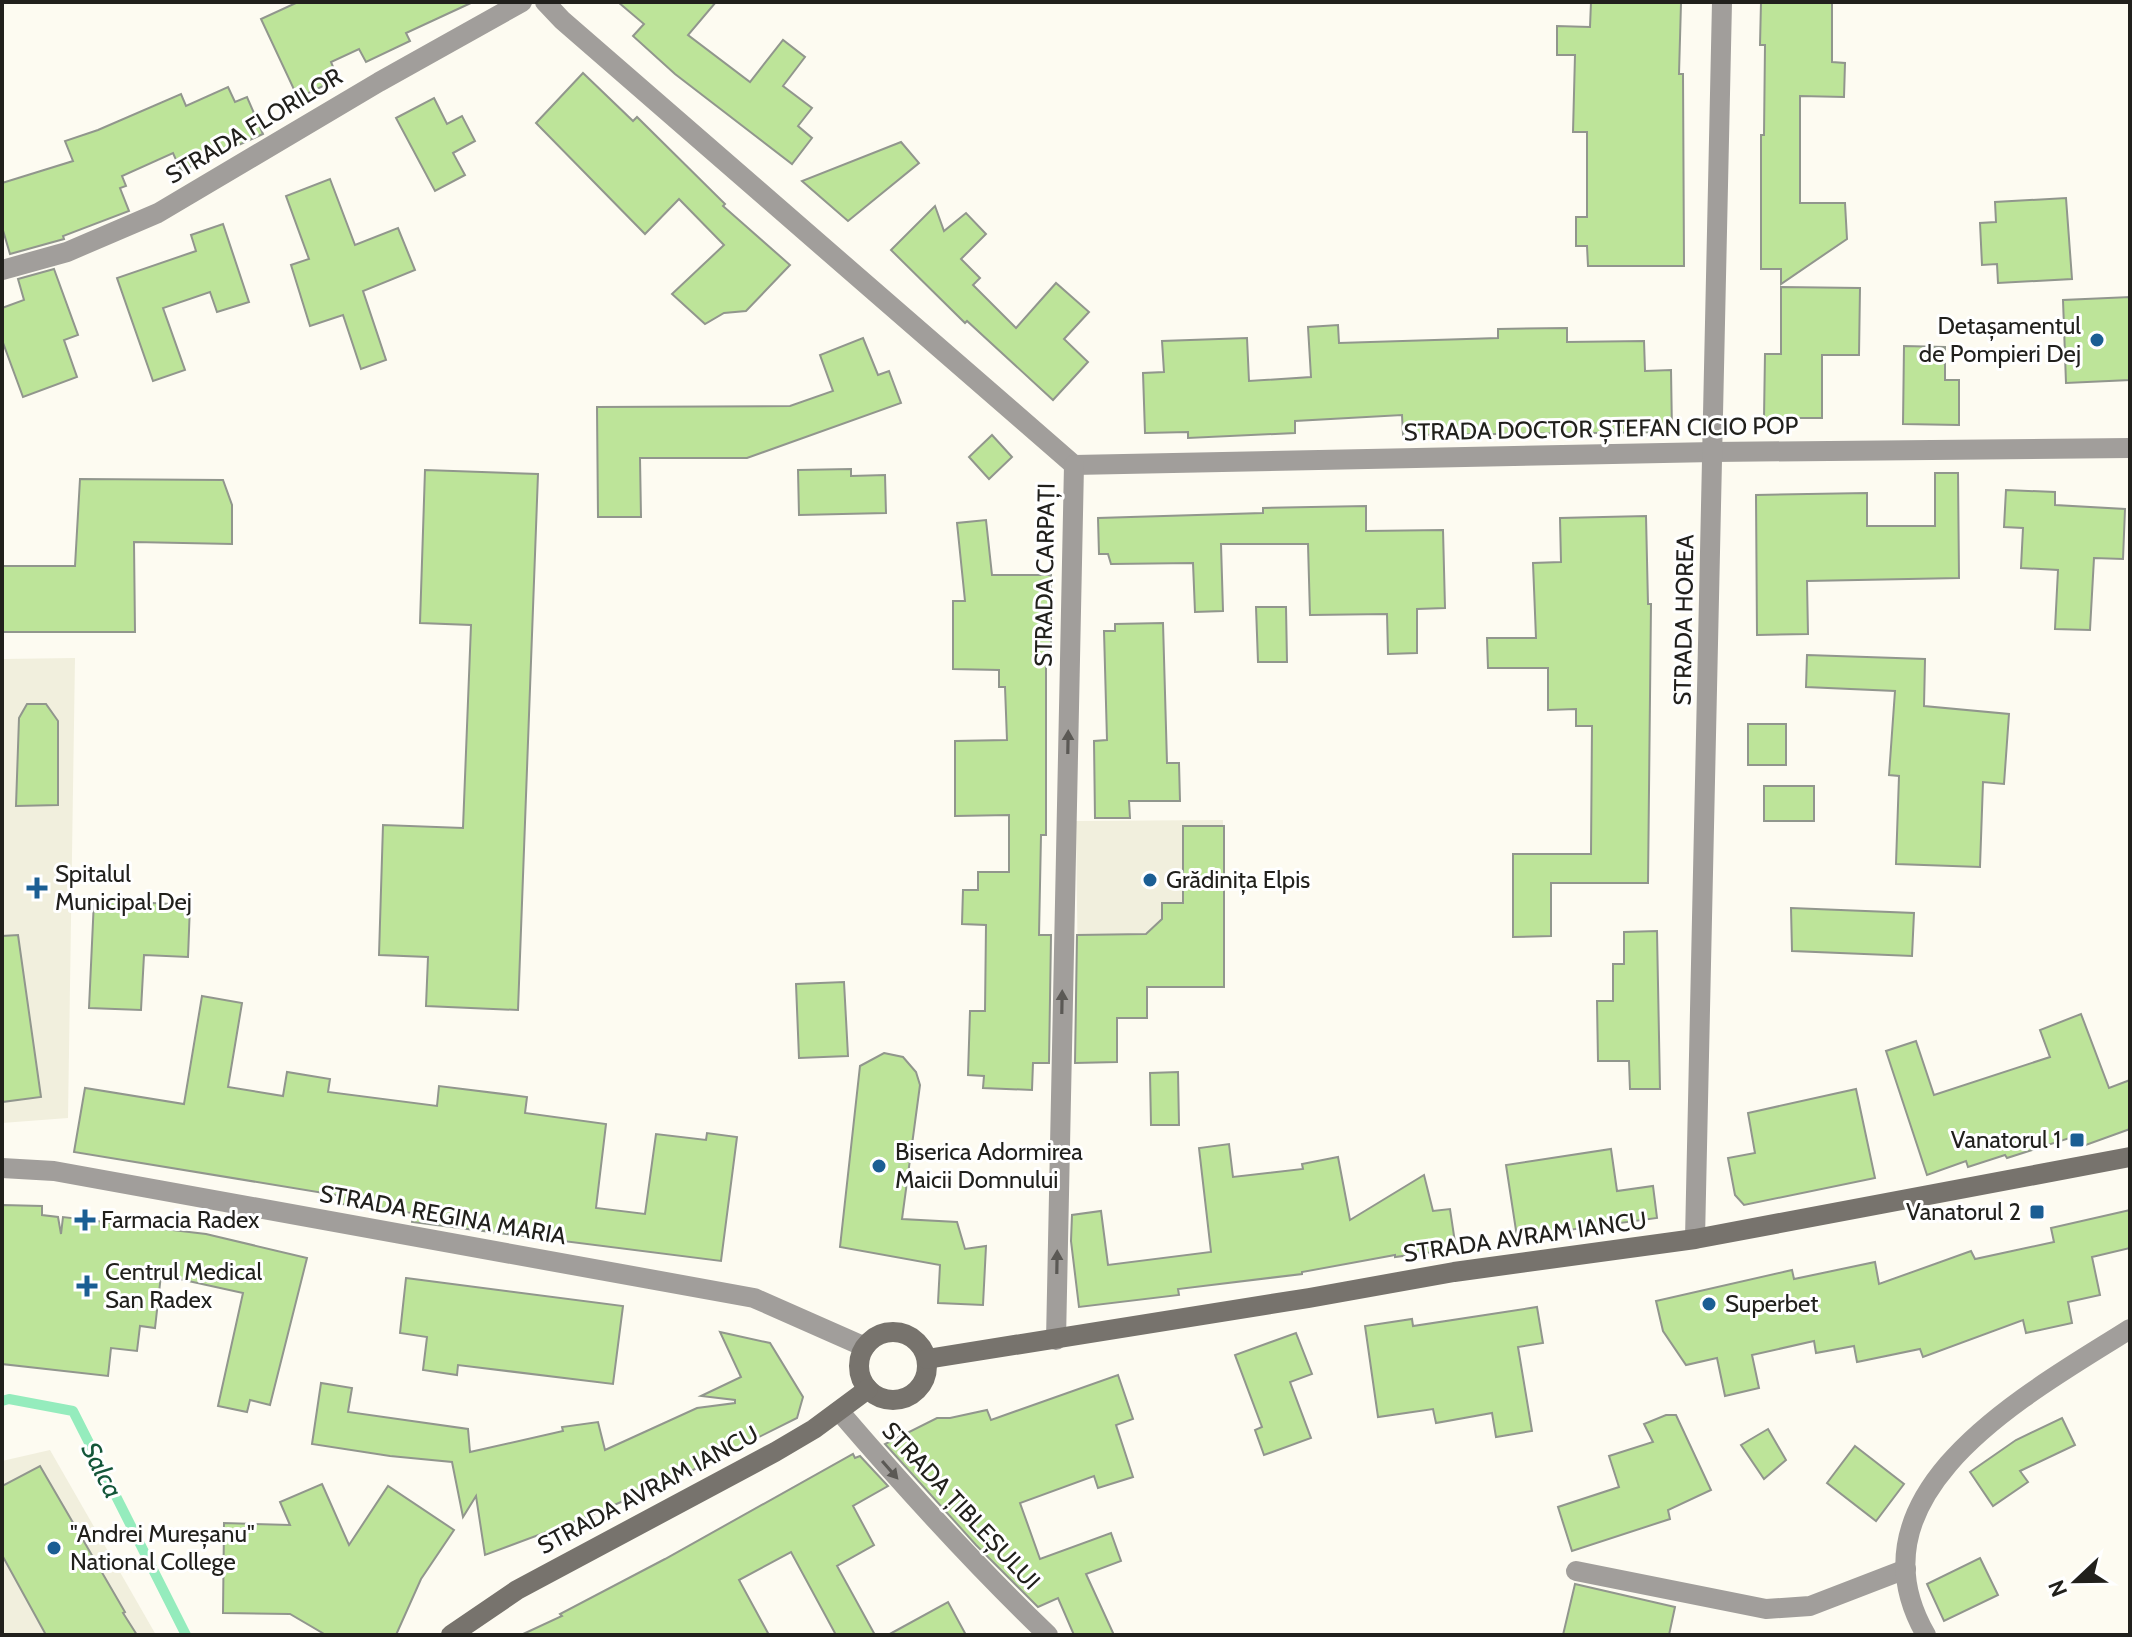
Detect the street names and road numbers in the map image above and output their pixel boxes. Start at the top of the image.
street label: STRADA FLORILOR [160,61,348,190]
street label: STRADA DOCTOR ȘTEFAN CICIO POP [1403,411,1799,447]
street label: STRADA CARPAȚI [1028,483,1063,667]
street label: STRADA HOREA [1668,534,1699,706]
street label: STRADA REGINA MARIA [318,1179,569,1251]
street label: STRADA AVRAM IANCU [1401,1205,1649,1268]
street label: STRADA ȚIBLEȘULUI [875,1416,1046,1597]
street label: STRADA AVRAM IANCU [532,1419,763,1560]

